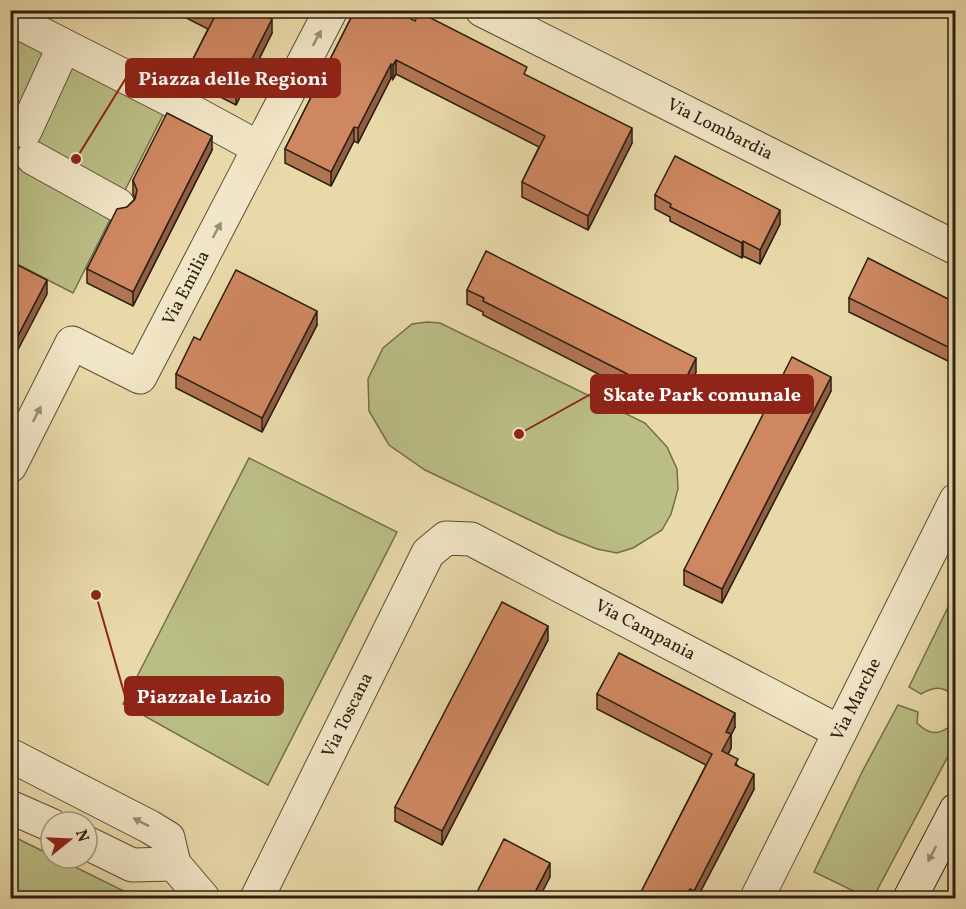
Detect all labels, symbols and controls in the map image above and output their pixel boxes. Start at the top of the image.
one-way arrow [312,30,322,47]
callout: Piazza delle Regioni [126,59,340,97]
text: Piazza delle Regioni [138,66,328,94]
street label: Via Lombardia [662,92,777,167]
one-way arrow [212,221,222,238]
street label: Via Emilia [156,246,216,330]
callout: Skate Park comunale [591,375,813,413]
text: Skate Park comunale [603,382,801,410]
one-way arrow [31,405,41,423]
street label: Via Campania [590,593,700,667]
street label: Via Marche [825,654,888,745]
street label: Via Toscana [316,668,379,762]
callout: Piazzale Lazio [125,677,283,715]
text: Piazzale Lazio [137,684,271,712]
north arrow [39,810,99,870]
one-way arrow [132,817,149,827]
text: N [69,827,94,845]
one-way arrow [927,846,937,863]

